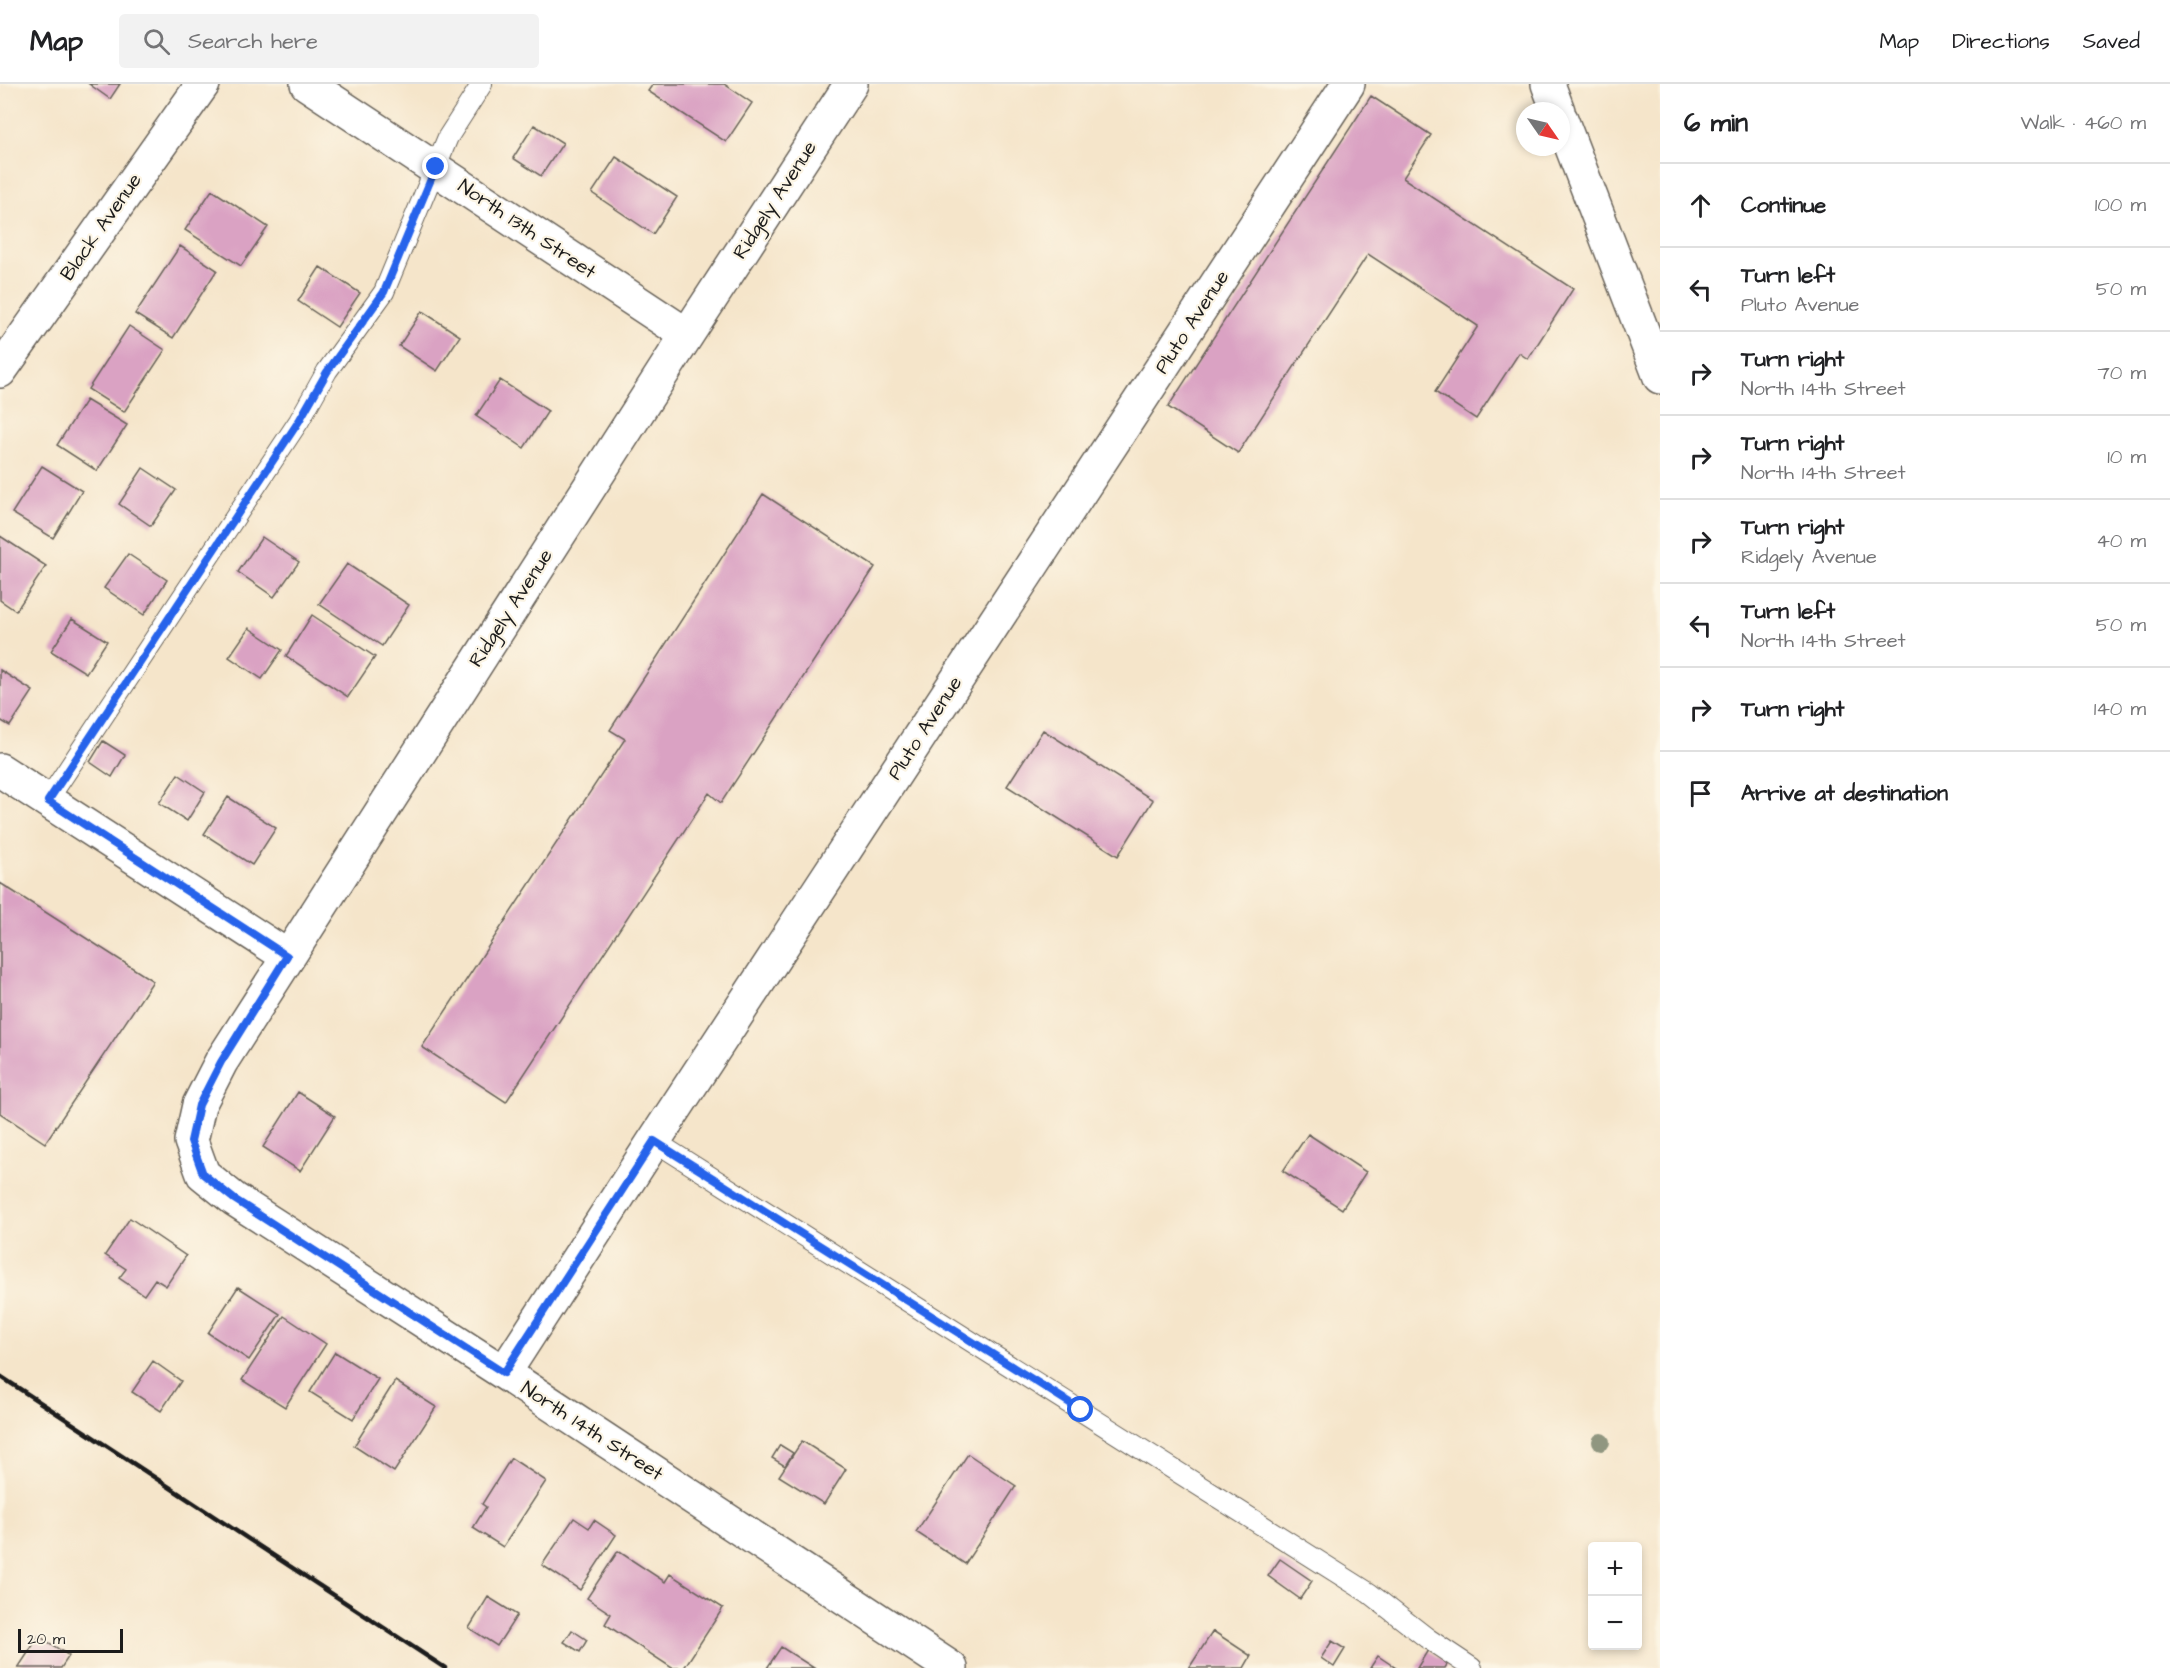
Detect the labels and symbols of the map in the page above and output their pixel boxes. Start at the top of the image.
north arrow [1516,102,1570,156]
street label: Ridgely Avenue [726,135,825,265]
route end [422,153,448,179]
street label: Black Avenue [54,167,149,286]
street label: North 13th Street [452,172,602,286]
street label: Pluto Avenue [1148,265,1236,379]
street label: Ridgely Avenue [462,543,561,673]
street label: Pluto Avenue [881,671,969,785]
street label: North 14th Street [515,1374,669,1488]
route start [1067,1396,1093,1422]
scale bar [18,1626,123,1654]

